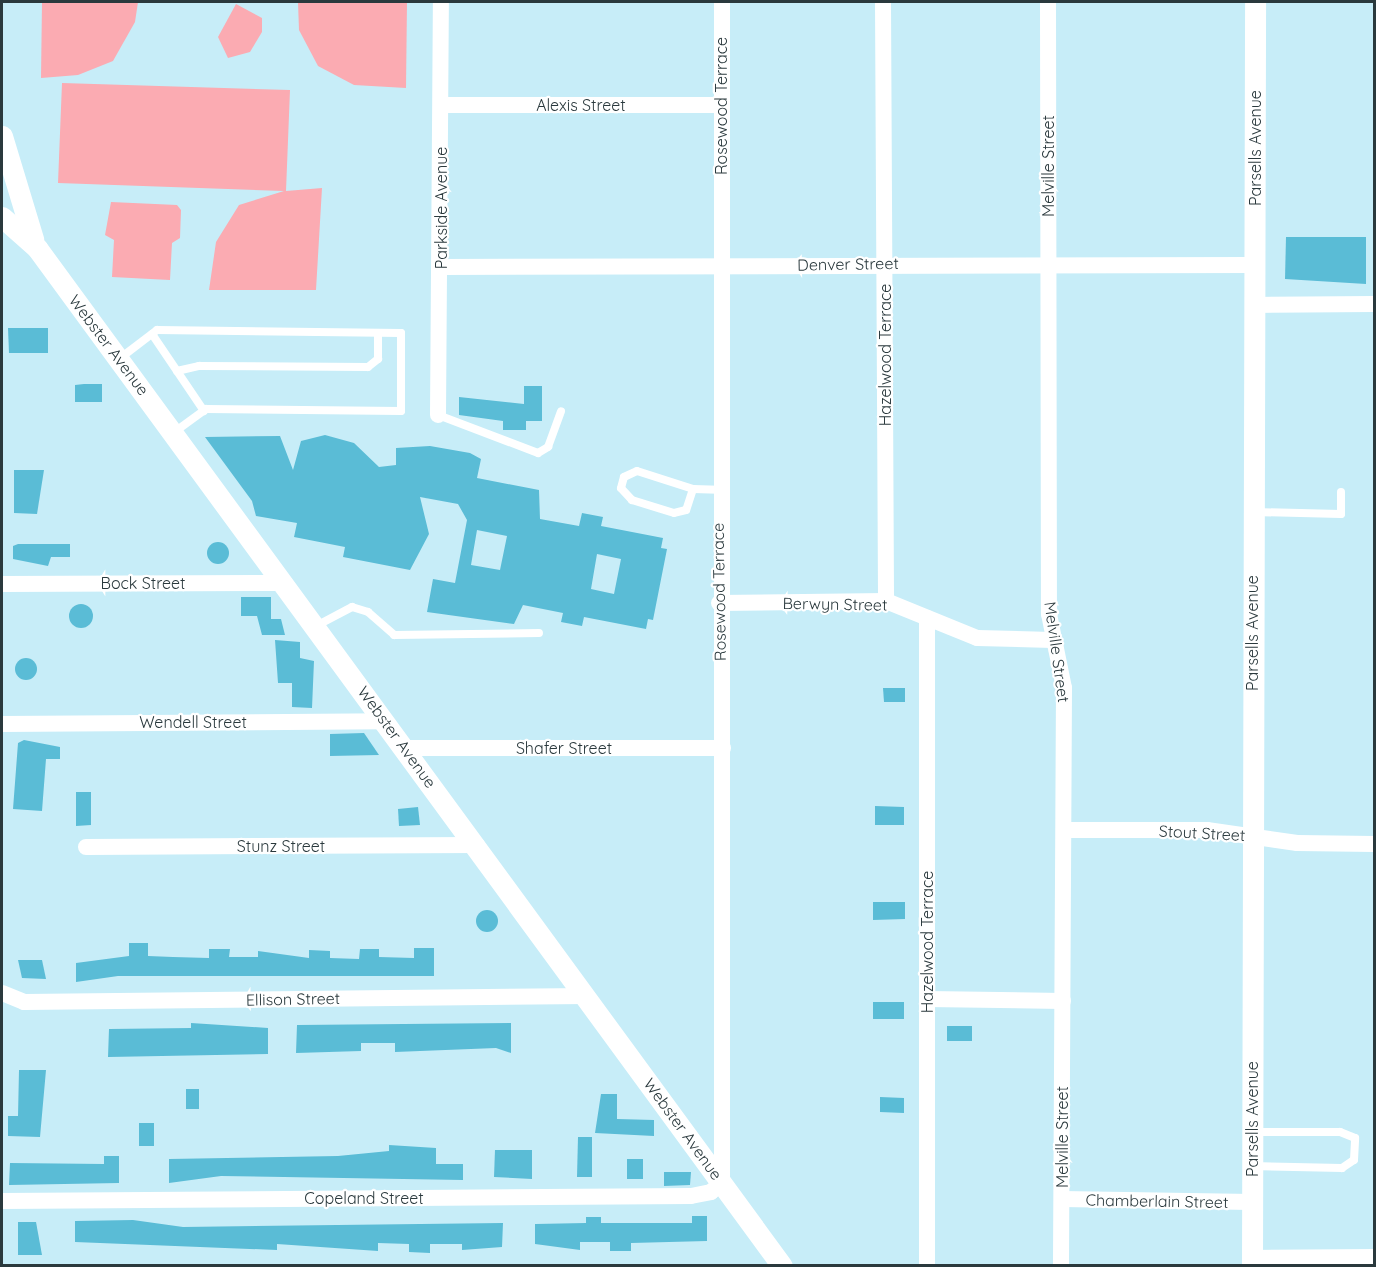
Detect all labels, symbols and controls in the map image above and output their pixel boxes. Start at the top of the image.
street label: Rosewood Terrace [711,37,731,175]
street label: Parsells Avenue [1245,90,1265,206]
street label: Alexis Street [536,95,626,115]
street label: Melville Street [1038,115,1058,217]
street label: Parkside Avenue [431,147,451,269]
street label: Denver Street [797,254,899,274]
street label: Hazelwood Terrace [875,284,895,426]
street label: Webster Avenue [65,291,153,399]
street label: Rosewood Terrace [708,523,730,661]
street label: Bock Street [100,573,186,593]
street label: Parsells Avenue [1242,575,1262,691]
street label: Berwyn Street [782,593,888,615]
street label: Melville Street [1040,600,1074,704]
street label: Webster Avenue [354,682,440,792]
street label: Wendell Street [139,712,247,732]
street label: Shafer Street [516,738,612,758]
street label: Stout Street [1158,821,1246,845]
street label: Stunz Street [237,836,325,856]
street label: Hazelwood Terrace [917,871,937,1013]
street label: Ellison Street [246,989,340,1009]
street label: Parsells Avenue [1242,1061,1262,1177]
street label: Webster Avenue [640,1074,726,1184]
street label: Melville Street [1052,1086,1072,1188]
street label: Copeland Street [304,1188,424,1208]
street label: Chamberlain Street [1085,1190,1229,1212]

